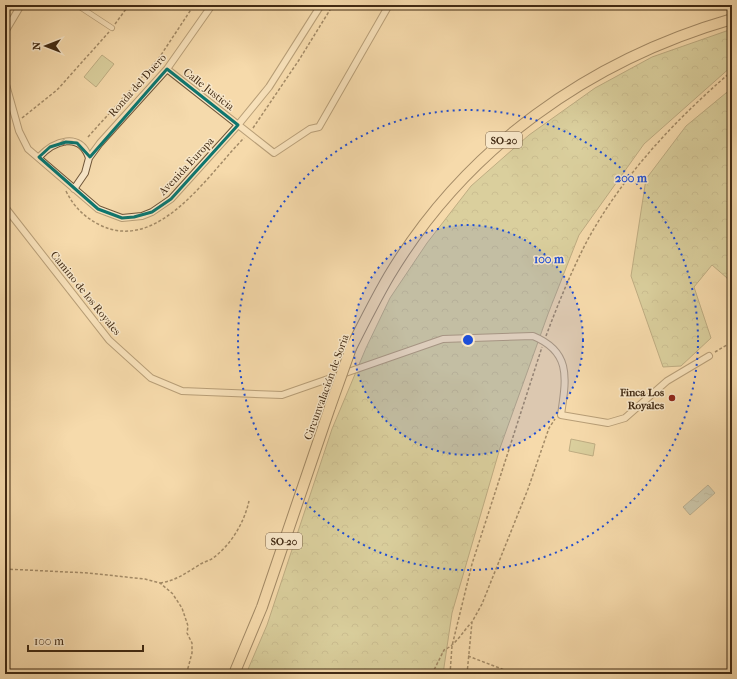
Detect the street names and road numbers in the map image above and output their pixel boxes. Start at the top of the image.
street label: Ronda del Duero [106,51,169,119]
street label: Calle Justicia [181,66,237,114]
road number: SO-20 [486,132,522,148]
street label: Avenida Europa [155,134,217,199]
street label: Camino de los Royales [48,249,123,338]
street label: Circunvalación de Soria [301,332,352,442]
road number: SO-20 [266,533,302,549]

